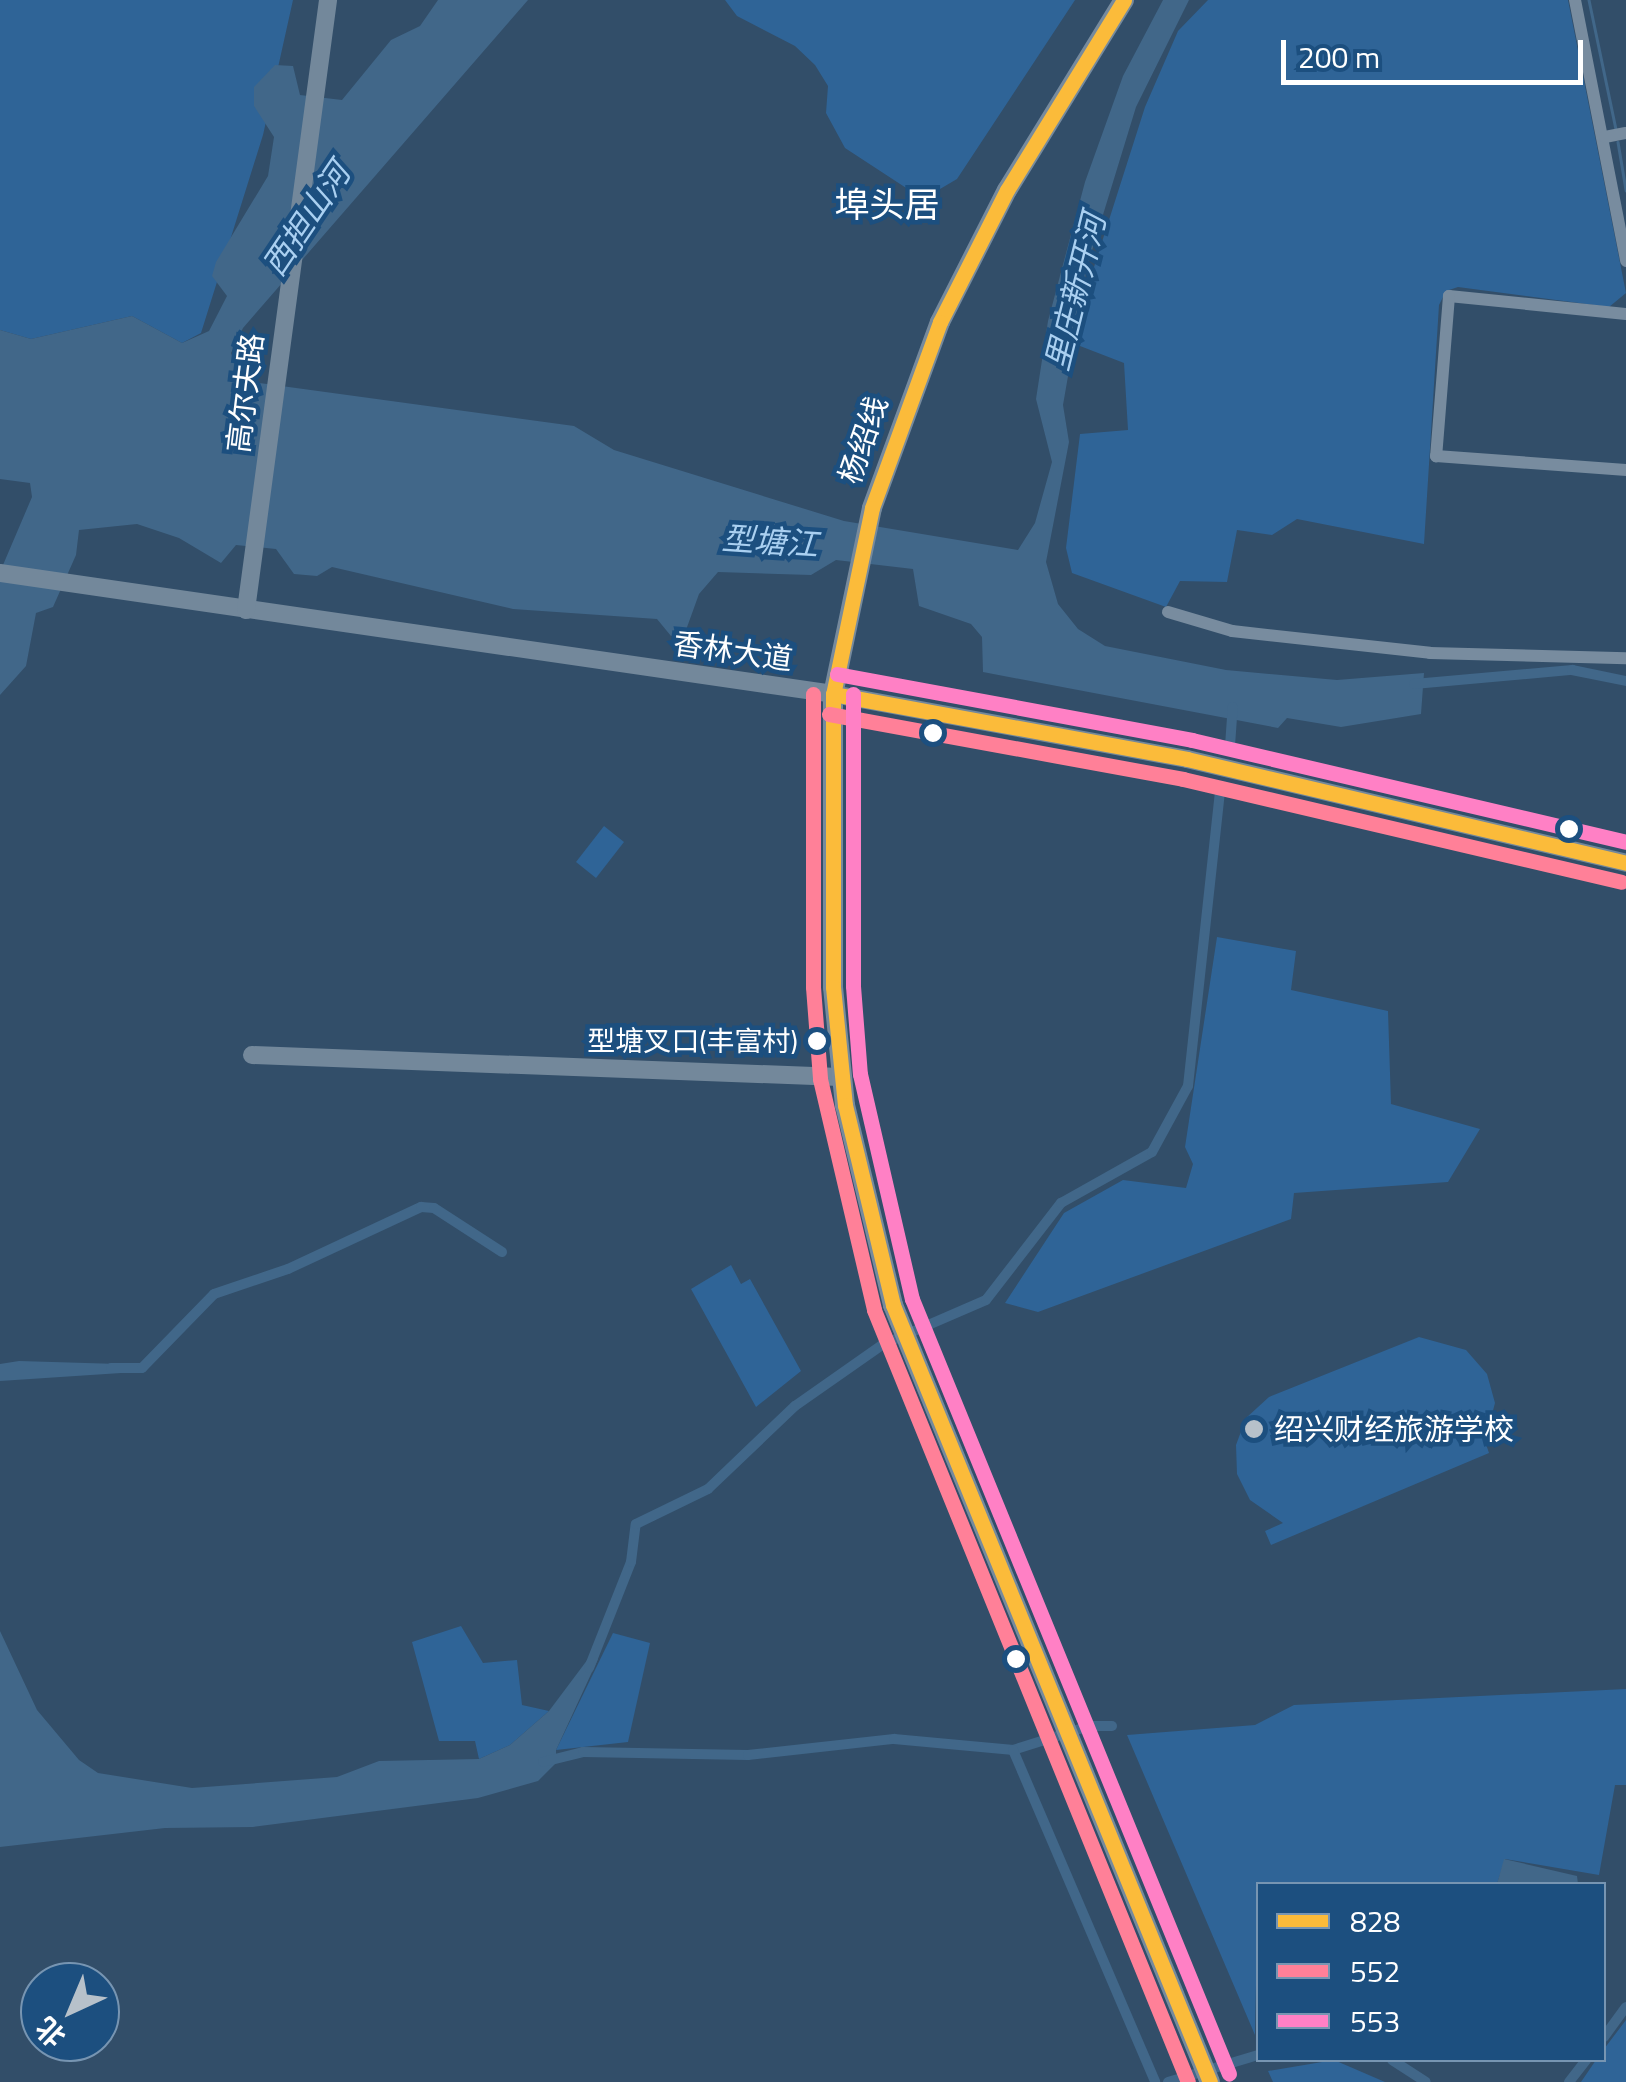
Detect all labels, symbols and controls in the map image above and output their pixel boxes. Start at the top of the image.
scale bar [1286,20,1588,82]
text: 200 m [1298,34,1380,80]
water label: 西担山河 [254,155,358,283]
district label: 埠头居 [835,183,939,225]
water label: 里庄新开河 [1037,210,1113,374]
street label: 高尔夫路 [220,331,270,455]
street label: 杨绍线 [831,392,895,488]
water label: 型塘江 [721,518,819,564]
street label: 香林大道 [671,625,795,677]
unlabelled marker [923,723,943,743]
unlabelled marker [1559,819,1579,839]
place label: 型塘叉口(丰富村) [587,1024,798,1058]
marker: 型塘叉口(丰富村) [807,1031,827,1051]
place label: 绍兴财经旅游学校 [1274,1411,1514,1447]
marker: 绍兴财经旅游学校 [1243,1418,1265,1440]
unlabelled marker [1006,1649,1026,1669]
legend [1256,1882,1606,2062]
text: 828 [1350,1898,1400,1944]
text: 552 [1350,1948,1400,1994]
north arrow [20,1962,120,2062]
text: 553 [1350,1998,1400,2044]
text: 北 [25,2007,75,2058]

